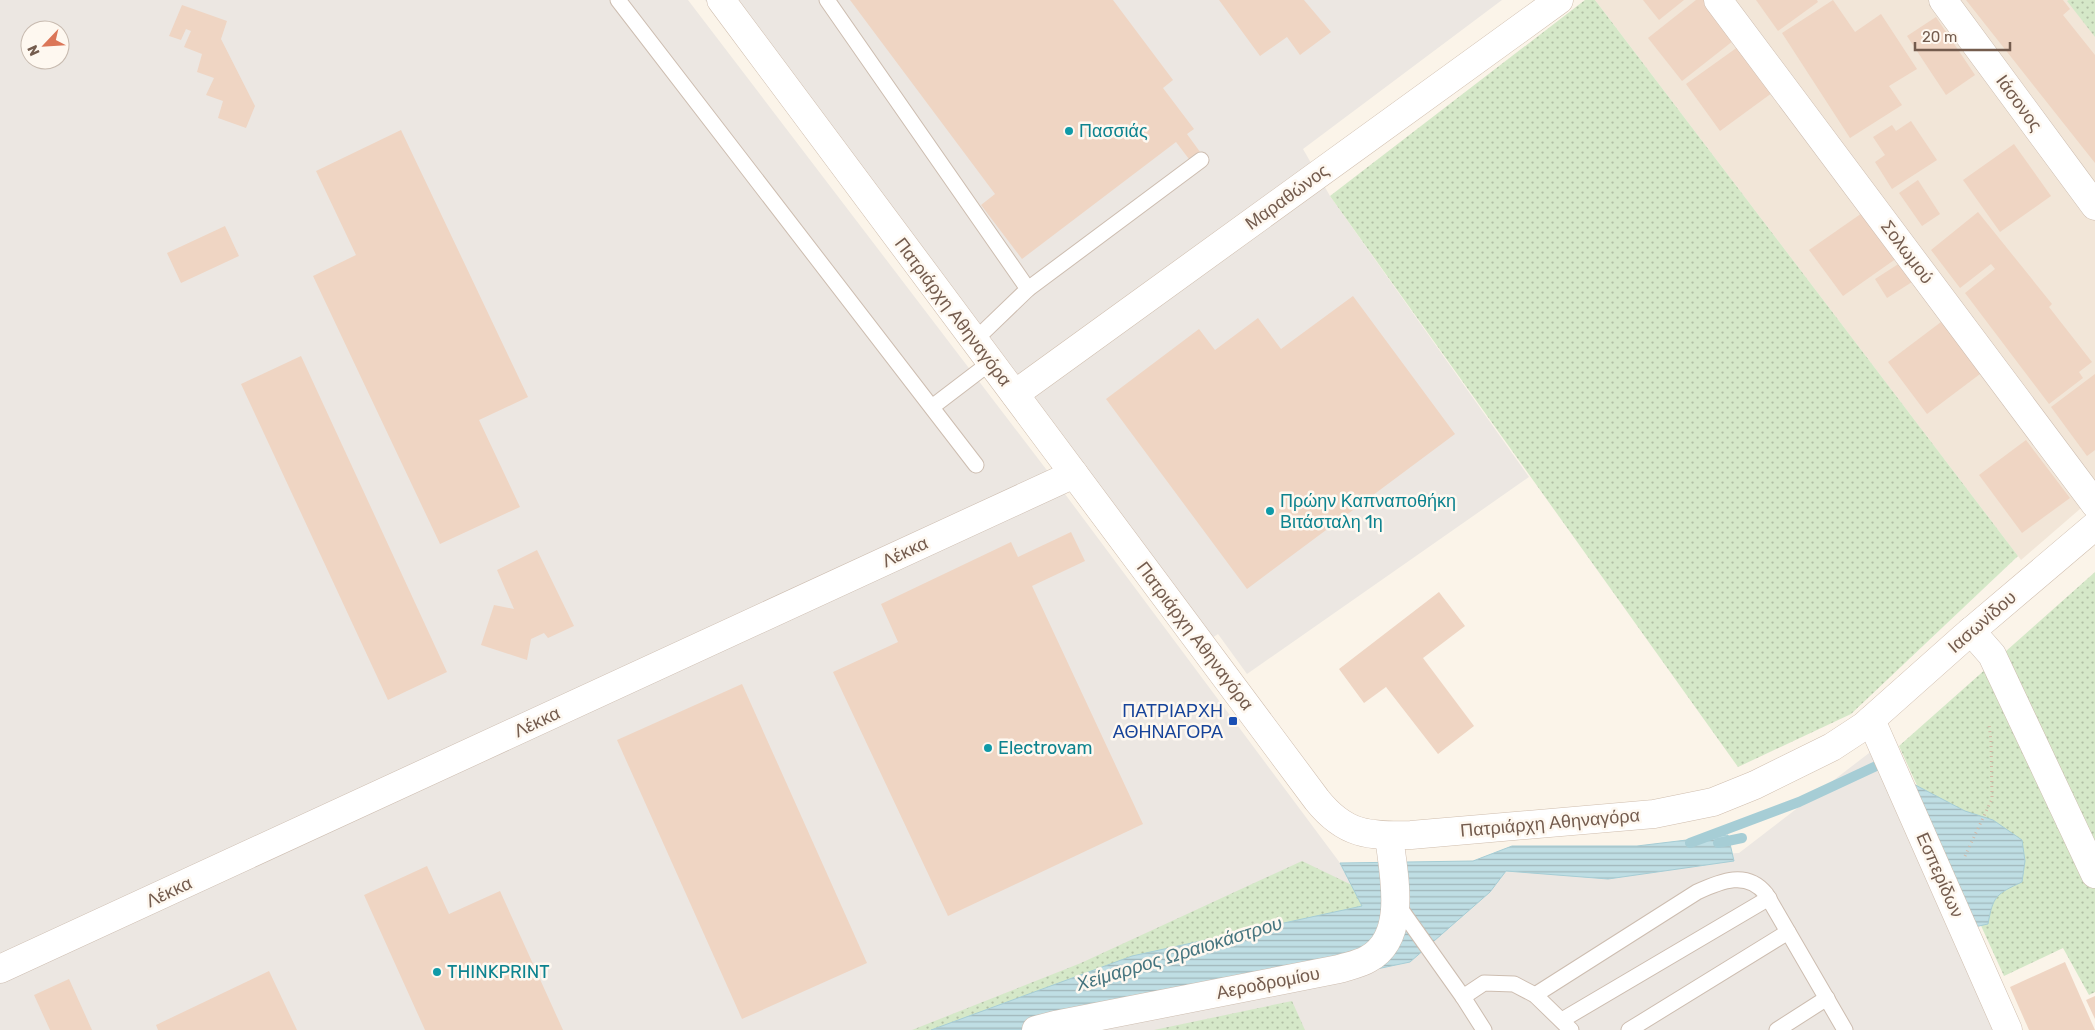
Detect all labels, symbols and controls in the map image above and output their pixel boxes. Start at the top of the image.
north arrow [20,20,70,70]
scale bar [1915,20,2010,52]
text: 20 m [1922,28,1957,46]
text: N [24,42,44,58]
street label: Ιάσονος [1991,71,2047,136]
place label: Πασσιάς [1079,120,1148,142]
marker: Πασσιάς [1063,125,1075,137]
street label: Μαραθώνος [1241,159,1333,235]
street label: Σολωμού [1876,216,1938,288]
street label: Πατριάρχη Αθηναγόρα [890,233,1016,391]
place label: Πρώην Καπναποθήκη Βιτάσταλη 1η [1280,490,1456,533]
marker: Πρώην Καπναποθήκη Βιτάσταλη 1η [1264,505,1276,517]
street label: Λέκκα [878,532,932,572]
street label: Πατριάρχη Αθηναγόρα [1132,557,1258,715]
street label: Ιασωνίδου [1943,586,2021,658]
place label: ΠΑΤΡΙΑΡΧΗ ΑΘΗΝΑΓΟΡΑ [1113,700,1223,743]
street label: Λέκκα [510,702,564,742]
marker: ΠΑΤΡΙΑΡΧΗ ΑΘΗΝΑΓΟΡΑ [1227,715,1239,727]
place label: Electrovam [998,737,1093,759]
marker: Electrovam [982,742,994,754]
street label: Πατριάρχη Αθηναγόρα [1459,804,1641,842]
street label: Εσπερίδων [1911,829,1969,921]
street label: Λέκκα [142,872,196,912]
water label: Χείμαρρος Ωραιοκάστρου [1072,911,1285,996]
place label: THINKPRINT [447,961,550,983]
street label: Αεροδρομίου [1214,962,1322,1004]
marker: THINKPRINT [431,966,443,978]

